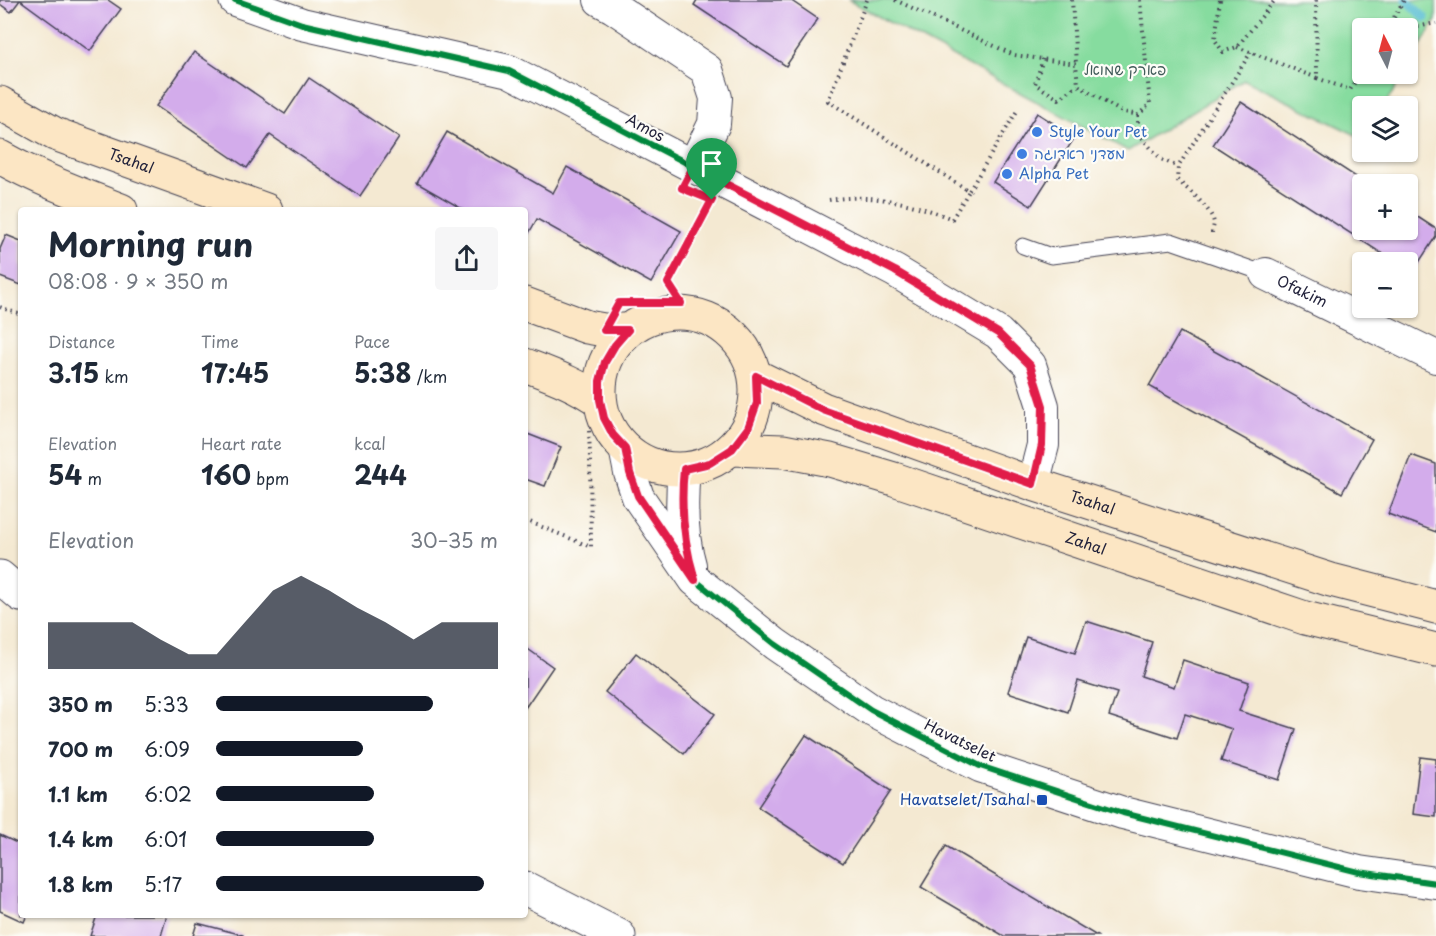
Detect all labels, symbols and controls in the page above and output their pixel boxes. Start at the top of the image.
north arrow [1352,18,1418,84]
map controls [1352,18,1418,318]
park label: פארק שמואל [1084,57,1166,80]
button: layers [1352,96,1418,162]
street label: Amos [622,107,669,146]
place label: Style Your Pet [1049,119,1147,142]
marker: Style Your Pet [1030,125,1044,139]
pin [686,138,737,200]
street label: Tsahal [106,141,157,179]
place label: מעדני ראדוגה [1034,141,1125,164]
icon: arrive [695,147,728,180]
marker: מעדני ראדוגה [1015,147,1029,161]
place label: Alpha Pet [1019,161,1089,184]
marker: Alpha Pet [1000,167,1014,181]
button: + [1352,174,1418,240]
text: Morning run [48,218,253,268]
button: share [435,227,498,290]
button: − [1352,252,1418,318]
text: 08:08 · 9 × 350 m [48,266,228,296]
street label: Ofakim [1273,268,1332,312]
text: Distance [48,329,115,353]
text: Time [201,329,239,353]
text: Pace [354,329,390,353]
text: 3.15 [48,353,99,392]
text: 17:45 [201,353,269,392]
text: 5:38 [354,353,412,392]
text: km [99,364,129,388]
text: /km [412,364,447,388]
text: Elevation [48,431,117,455]
text: Heart rate [201,431,282,455]
text: kcal [354,431,386,455]
text: 54 [48,455,82,494]
text: 160 [201,455,251,494]
text: 244 [354,455,407,494]
text: m [82,466,102,490]
text: bpm [251,466,289,490]
street label: Tsahal [1067,484,1118,520]
text: Elevation [48,525,134,555]
text: 30–35 m [410,525,498,555]
street label: Zahal [1063,525,1110,560]
text: 350 m [48,689,113,719]
text: 5:33 [144,689,189,719]
street label: Havatselet [921,712,1000,767]
text: 700 m [48,734,113,764]
text: 6:09 [144,734,190,764]
text: 1.1 km [48,779,108,809]
text: 6:02 [144,779,192,809]
place label: Havatselet/Tsahal [900,787,1030,810]
marker: Havatselet/Tsahal [1035,793,1049,807]
text: 1.4 km [48,824,114,854]
text: 6:01 [144,824,187,854]
text: 1.8 km [48,869,113,899]
text: 5:17 [144,869,182,899]

